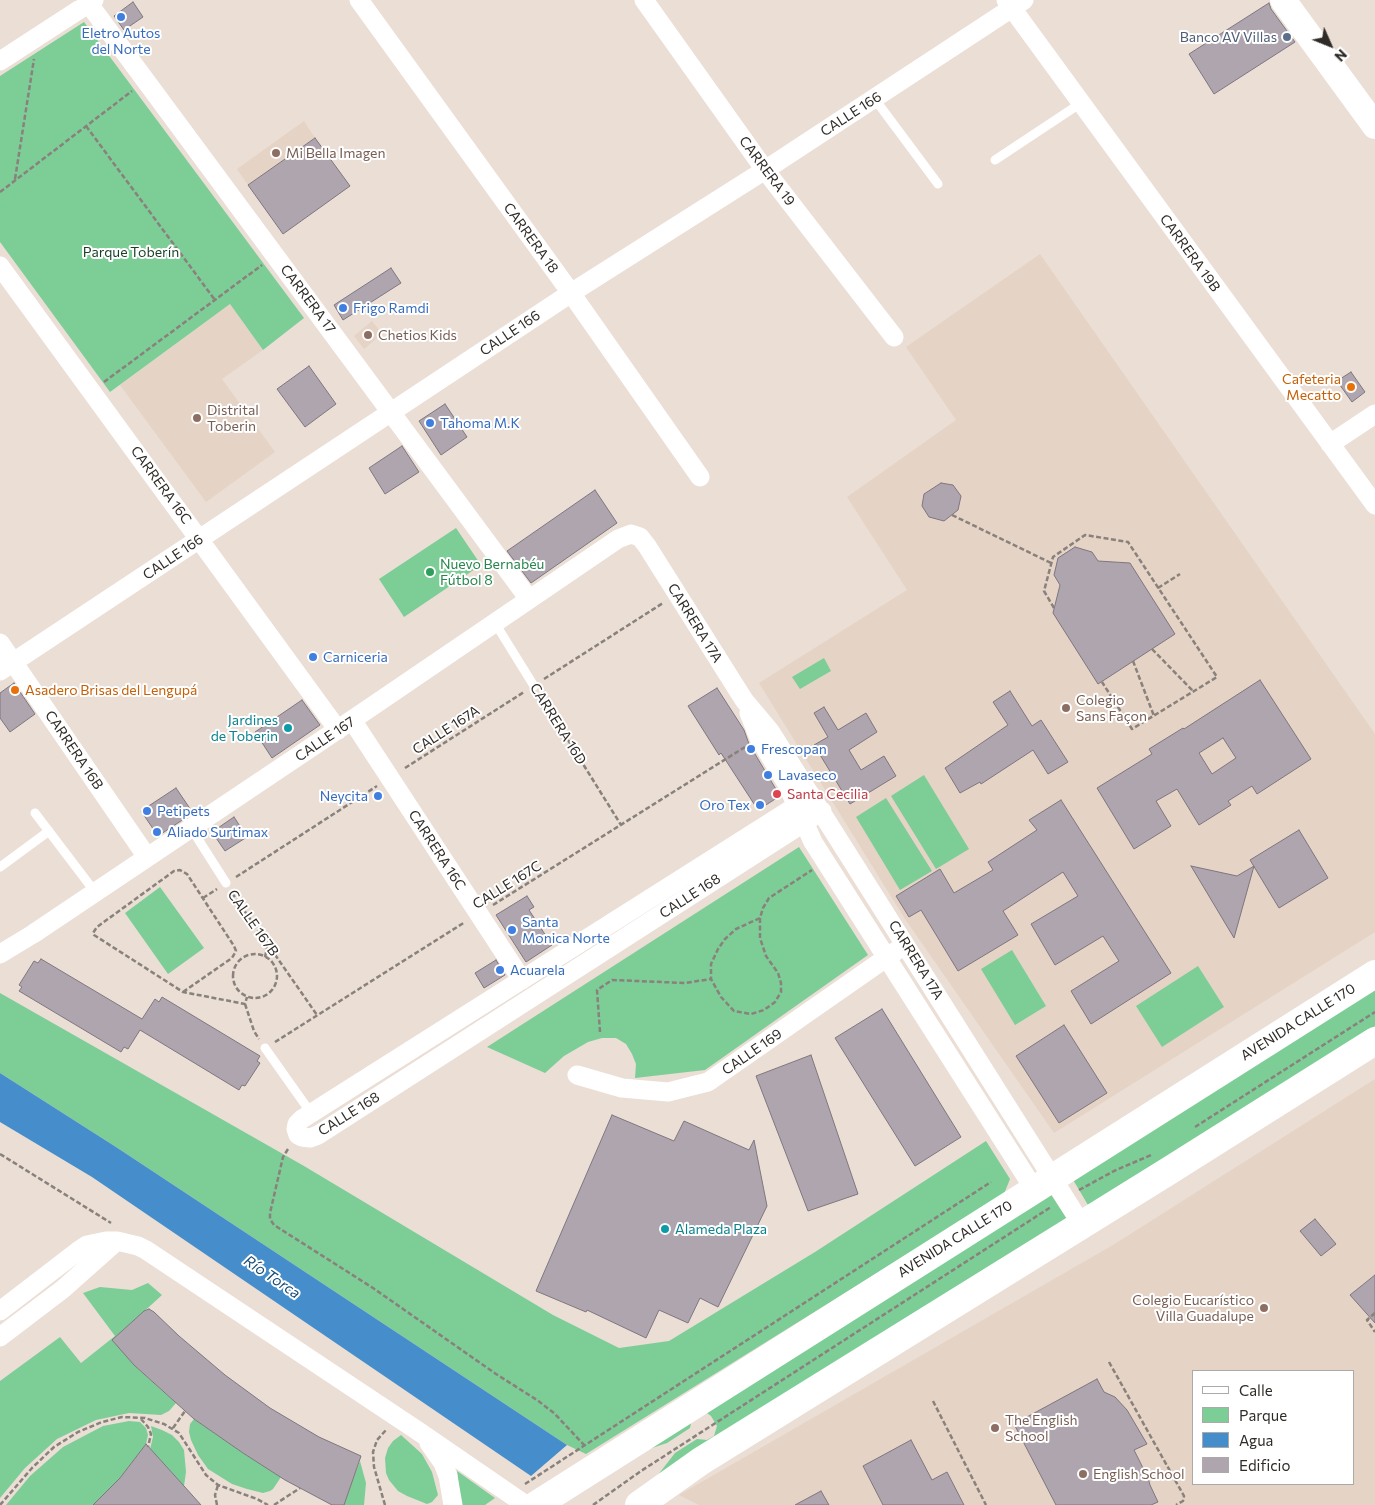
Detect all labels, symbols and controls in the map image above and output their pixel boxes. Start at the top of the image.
marker: Eletro Autos del Norte [115,11,127,23]
north arrow [1305,20,1355,70]
place label: Eletro Autos del Norte [82,25,160,58]
place label: Banco AV Villas [1180,29,1277,45]
marker: Banco AV Villas [1281,31,1293,43]
text: N [1331,46,1351,65]
street label: CALLE 166 [817,88,885,140]
street label: CARRERA 19 [735,133,799,209]
place label: Mi Bella Imagen [286,145,386,161]
marker: Mi Bella Imagen [270,147,282,159]
street label: CARRERA 18 [500,200,562,276]
street label: CARRERA 19B [1156,211,1224,295]
park label: Parque Toberín [83,244,179,260]
street label: CARRERA 17 [277,261,339,337]
place label: Frigo Ramdi [353,300,429,316]
marker: Frigo Ramdi [337,302,349,314]
street label: CALLE 166 [477,307,543,359]
place label: Chetios Kids [378,327,457,343]
marker: Chetios Kids [362,329,374,341]
place label: Cafeteria Mecatto [1282,371,1341,404]
marker: Cafeteria Mecatto [1345,381,1357,393]
place label: Distrital Toberin [207,402,259,434]
marker: Distrital Toberin [191,412,203,424]
place label: Tahoma M.K [440,415,520,431]
marker: Tahoma M.K [424,417,436,429]
street label: CARRERA 16C [127,443,195,527]
street label: CALLE 166 [140,531,206,583]
place label: Nuevo Bernabéu Fútbol 8 [440,556,544,588]
marker: Nuevo Bernabéu Fútbol 8 [424,566,436,578]
street label: CARRERA 17A [664,580,726,666]
place label: Carniceria [323,649,388,665]
marker: Carniceria [307,651,319,663]
street label: CARRERA 16D [526,680,590,768]
place label: Asadero Brisas del Lengupá [25,682,197,698]
marker: Asadero Brisas del Lengupá [9,684,21,696]
place label: Colegio Sans Façon [1076,692,1147,724]
street label: CALLE 167A [409,702,483,758]
marker: Colegio Sans Façon [1060,702,1072,714]
street label: CARRERA 16B [41,707,107,793]
place label: Jardines de Toberin [211,712,278,744]
street label: CALLE 167 [292,713,358,765]
marker: Jardines de Toberin [282,722,294,734]
place label: Frescopan [761,741,827,757]
marker: Frescopan [745,743,757,755]
place label: Lavaseco [778,767,837,783]
marker: Lavaseco [762,769,774,781]
place label: Santa Cecilia [787,786,868,802]
place label: Neycita [320,788,368,804]
marker: Santa Cecilia [771,788,783,800]
marker: Neycita [372,790,384,802]
place label: Oro Tex [699,797,750,813]
marker: Oro Tex [754,799,766,811]
place label: Petipets [157,803,210,819]
marker: Petipets [141,805,153,817]
street label: CARRERA 16C [405,807,469,893]
place label: Aliado Surtimax [167,824,268,840]
marker: Aliado Surtimax [151,826,163,838]
street label: CALLE 167C [470,857,544,913]
street label: CALLE 168 [656,870,724,922]
street label: CALLE 167B [224,887,282,959]
place label: Santa Monica Norte [522,914,610,946]
street label: CARRERA 17A [885,917,947,1003]
marker: Santa Monica Norte [506,924,518,936]
place label: Acuarela [510,962,565,978]
marker: Acuarela [494,964,506,976]
street label: AVENIDA CALLE 170 [1238,980,1358,1064]
street label: CALLE 169 [719,1025,785,1079]
street label: CALLE 168 [315,1089,383,1139]
street label: AVENIDA CALLE 170 [895,1197,1015,1281]
place label: Alameda Plaza [675,1221,767,1237]
marker: Alameda Plaza [659,1223,671,1235]
water label: Río Torca [240,1252,304,1302]
place label: Colegio Eucarístico Villa Guadalupe [1132,1292,1254,1324]
marker: Colegio Eucarístico Villa Guadalupe [1258,1302,1270,1314]
legend [1192,1370,1355,1485]
text: Calle [1239,1381,1273,1399]
text: Parque [1239,1406,1287,1424]
place label: The English School [1005,1412,1078,1444]
marker: The English School [989,1422,1001,1434]
text: Agua [1239,1431,1273,1449]
text: Edificio [1239,1456,1290,1474]
place label: English School [1093,1466,1185,1482]
marker: English School [1077,1468,1089,1480]

